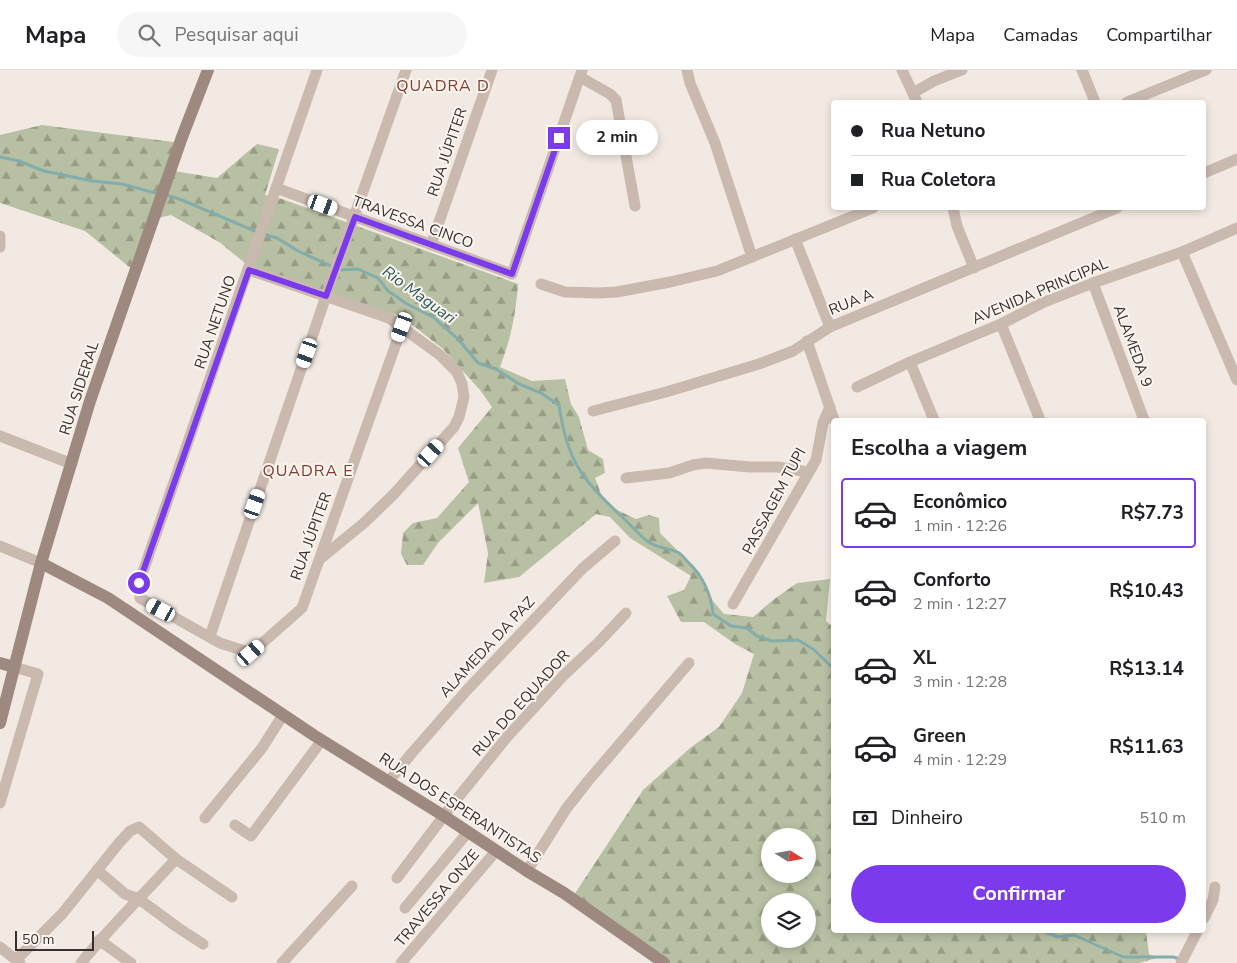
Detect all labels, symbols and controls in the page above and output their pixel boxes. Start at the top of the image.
search box [117,12,467,57]
text: Mapa [25,19,87,51]
icon: search [135,21,163,49]
text: Pesquisar aqui [175,22,299,48]
text: Mapa [930,23,975,47]
text: Camadas [1003,23,1078,47]
text: Compartilhar [1106,23,1212,47]
district label: QUADRA D [396,75,490,97]
street label: RUA JÚPITER [422,105,472,199]
text: Rua Netuno [881,118,985,144]
callout: 2 min [576,120,659,156]
text: 2 min [596,126,638,148]
route end [548,127,570,149]
text: Rua Coletora [881,167,996,193]
street label: TRAVESSA CINCO [350,191,476,253]
car [306,193,339,217]
street label: AVENIDA PRINCIPAL [969,253,1111,329]
water label: Rio Maguari [378,261,460,329]
street label: RUA NETUNO [190,272,240,372]
street label: RUA A [826,284,876,320]
street label: ALAMEDA 9 [1109,302,1157,390]
car [389,310,414,344]
car [295,336,318,370]
street label: RUA SIDERAL [54,339,104,437]
text: Escolha a viagem [851,433,1027,463]
car [415,437,446,469]
street label: PASSAGEM TUPI [737,444,811,558]
district label: QUADRA E [262,460,354,482]
car [243,487,266,521]
street label: RUA JÚPITER [285,489,336,583]
text: Econômico [913,489,1007,515]
icon: car [853,491,898,536]
text: R$7.73 [1121,500,1184,526]
text: 1 min · 12:26 [913,515,1007,537]
text: Conforto [913,567,991,593]
icon: car [853,569,898,614]
route start [128,572,150,594]
text: R$10.43 [1109,578,1184,604]
street label: ALAMEDA DA PAZ [435,592,539,702]
text: 2 min · 12:27 [913,593,1007,615]
car [144,596,177,624]
car [234,637,267,669]
street label: RUA DO EQUADOR [468,645,574,761]
text: XL [913,645,936,671]
icon: car [853,647,898,692]
text: R$13.14 [1109,656,1184,682]
text: 3 min · 12:28 [913,671,1007,693]
text: Green [913,723,966,749]
icon: car [853,725,898,770]
text: R$11.63 [1109,734,1184,760]
street label: RUA DOS ESPERANTISTAS [375,748,545,868]
text: 4 min · 12:29 [913,749,1007,771]
icon: cash [851,804,879,832]
text: Dinheiro [891,805,963,831]
text: 510 m [1139,807,1186,829]
north arrow [761,828,816,882]
map controls [761,828,816,948]
street label: TRAVESSA ONZE [390,845,484,951]
button: Confirmar [851,865,1186,923]
button: layers [761,893,816,948]
scale bar [15,928,94,951]
text: 50 m [22,930,54,949]

